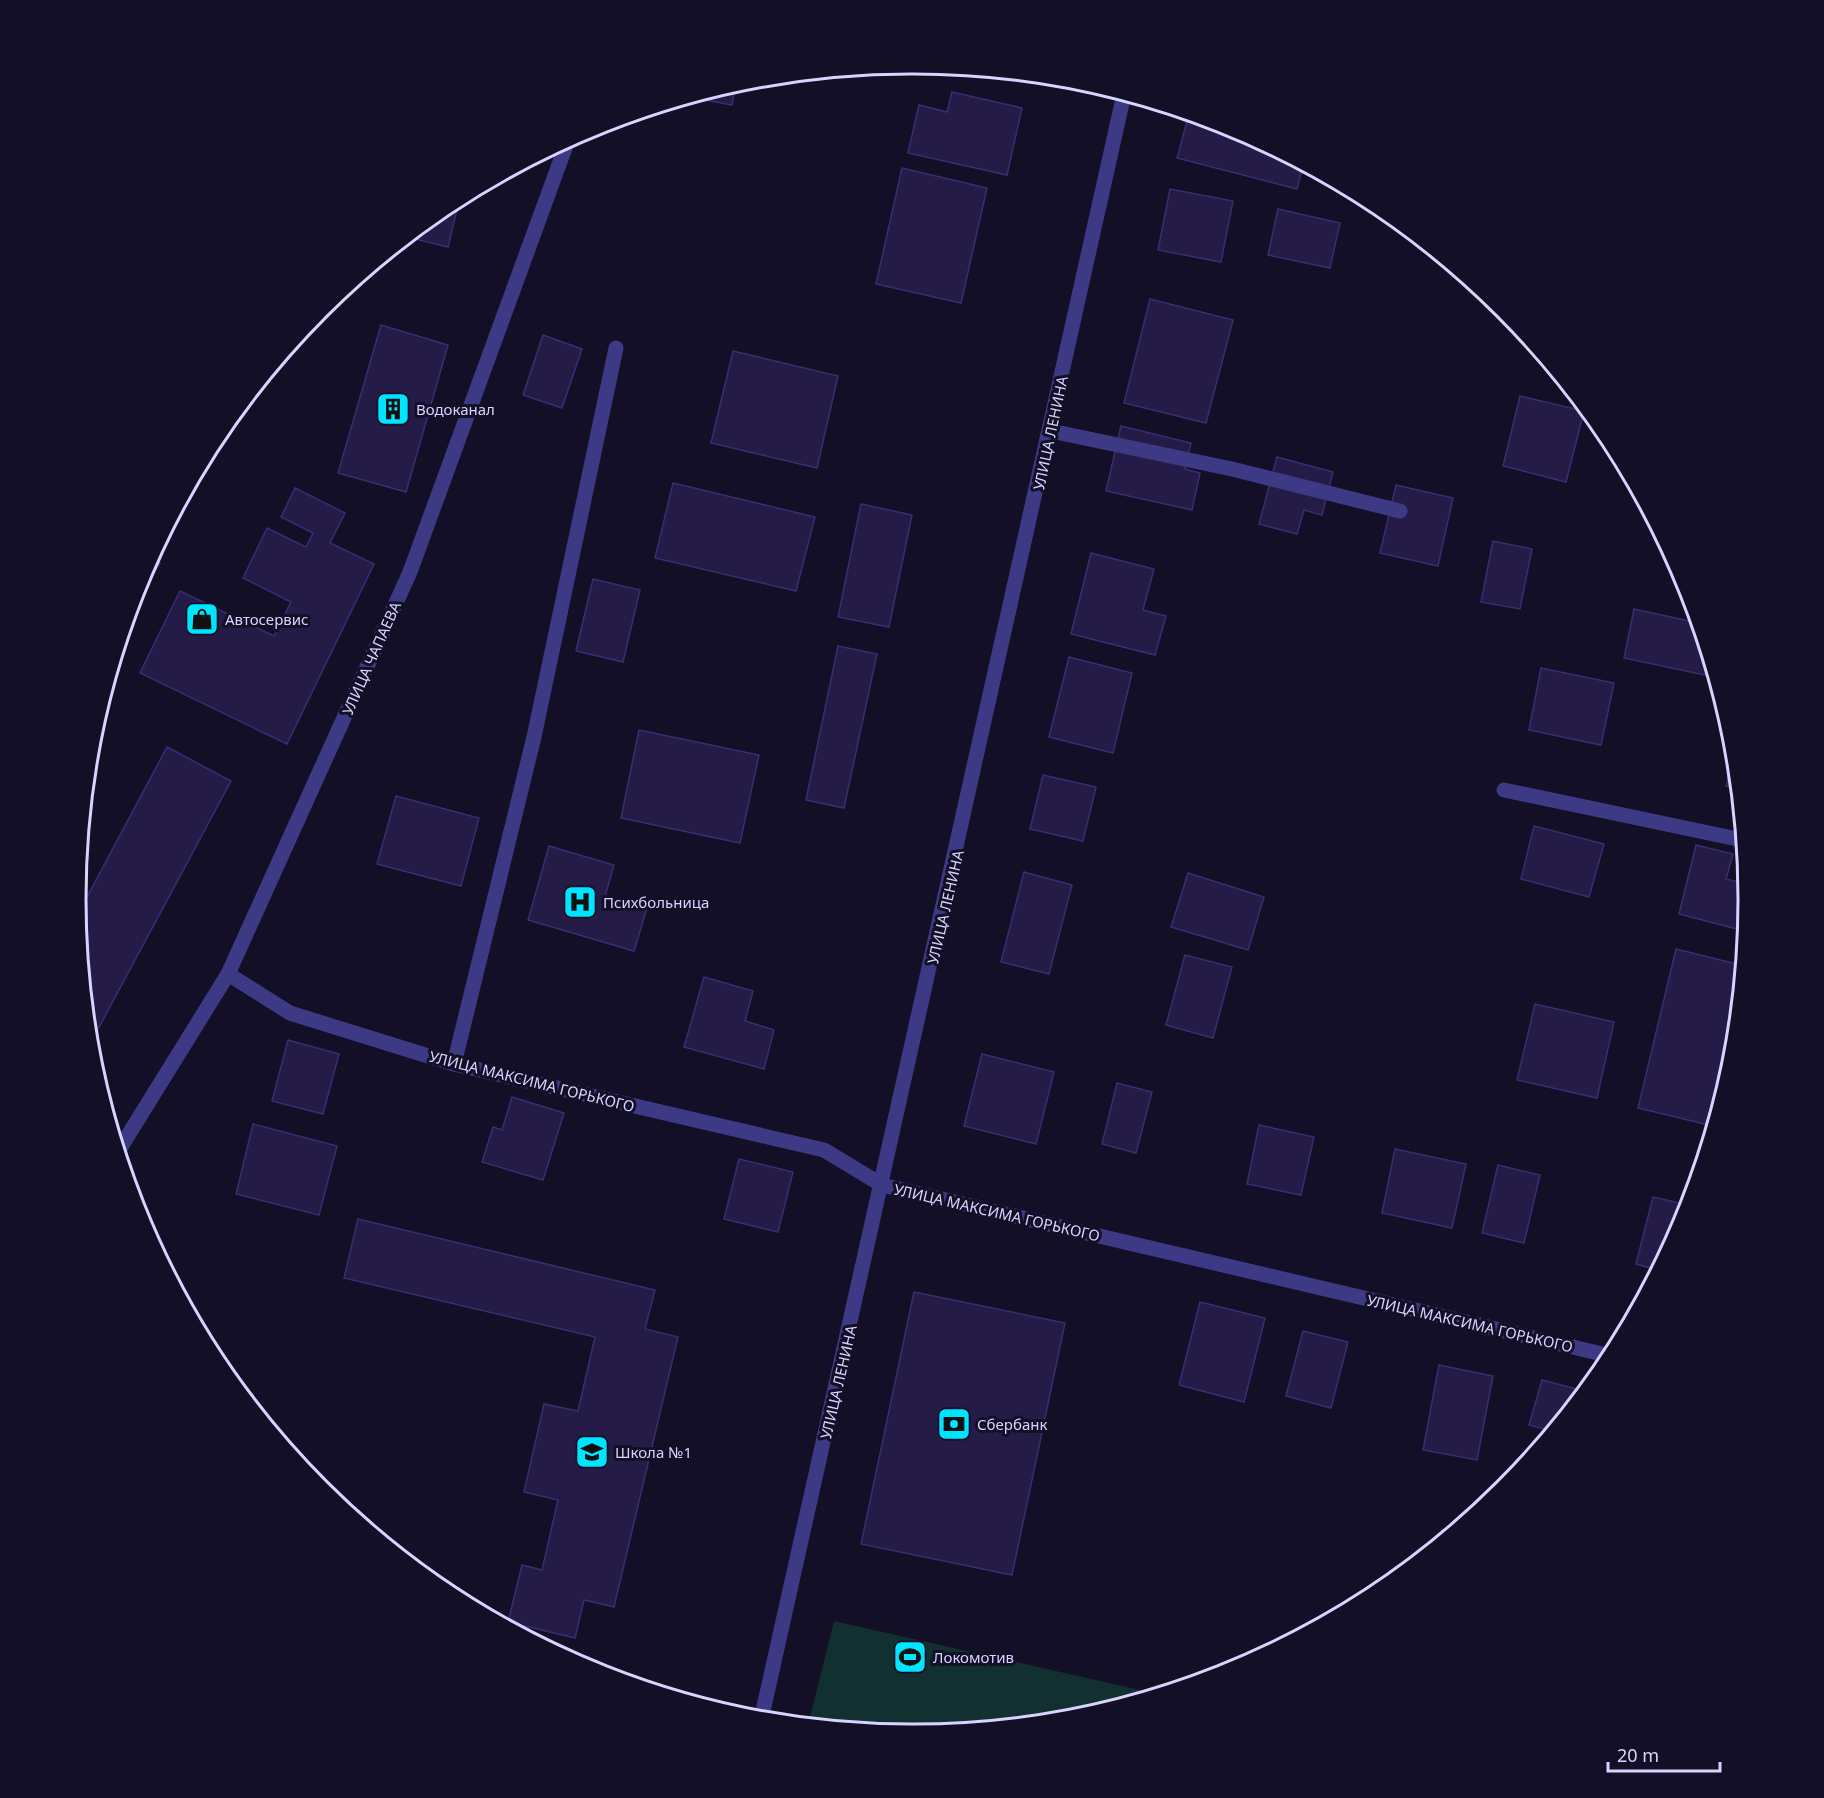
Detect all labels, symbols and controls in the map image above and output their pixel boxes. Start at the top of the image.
street label: УЛИЦА ЛЕНИНА [1028,374,1072,492]
building icon: Водоканал [375,391,411,427]
place label: Водоканал [416,399,495,419]
street label: УЛИЦА ЧАПАЕВА [337,598,405,718]
shop icon: Автосервис [184,601,220,637]
place label: Автосервис [225,609,308,629]
street label: УЛИЦА ЛЕНИНА [922,848,968,966]
hospital icon: Психбольница [562,884,598,920]
place label: Психбольница [603,892,709,912]
street label: УЛИЦА МАКСИМА ГОРЬКОГО [427,1046,637,1116]
street label: УЛИЦА МАКСИМА ГОРЬКОГО [892,1179,1102,1245]
street label: УЛИЦА МАКСИМА ГОРЬКОГО [1365,1290,1575,1356]
street label: УЛИЦА ЛЕНИНА [815,1323,861,1441]
bank icon: Сбербанк [936,1406,972,1442]
place label: Сбербанк [977,1414,1047,1434]
school or university icon: Школа №1 [574,1434,610,1470]
place label: Школа №1 [615,1442,692,1462]
sports icon: Локомотив [892,1639,928,1675]
place label: Локомотив [933,1647,1014,1667]
scale bar [1608,1735,1720,1773]
text: 20 m [1617,1743,1659,1767]

